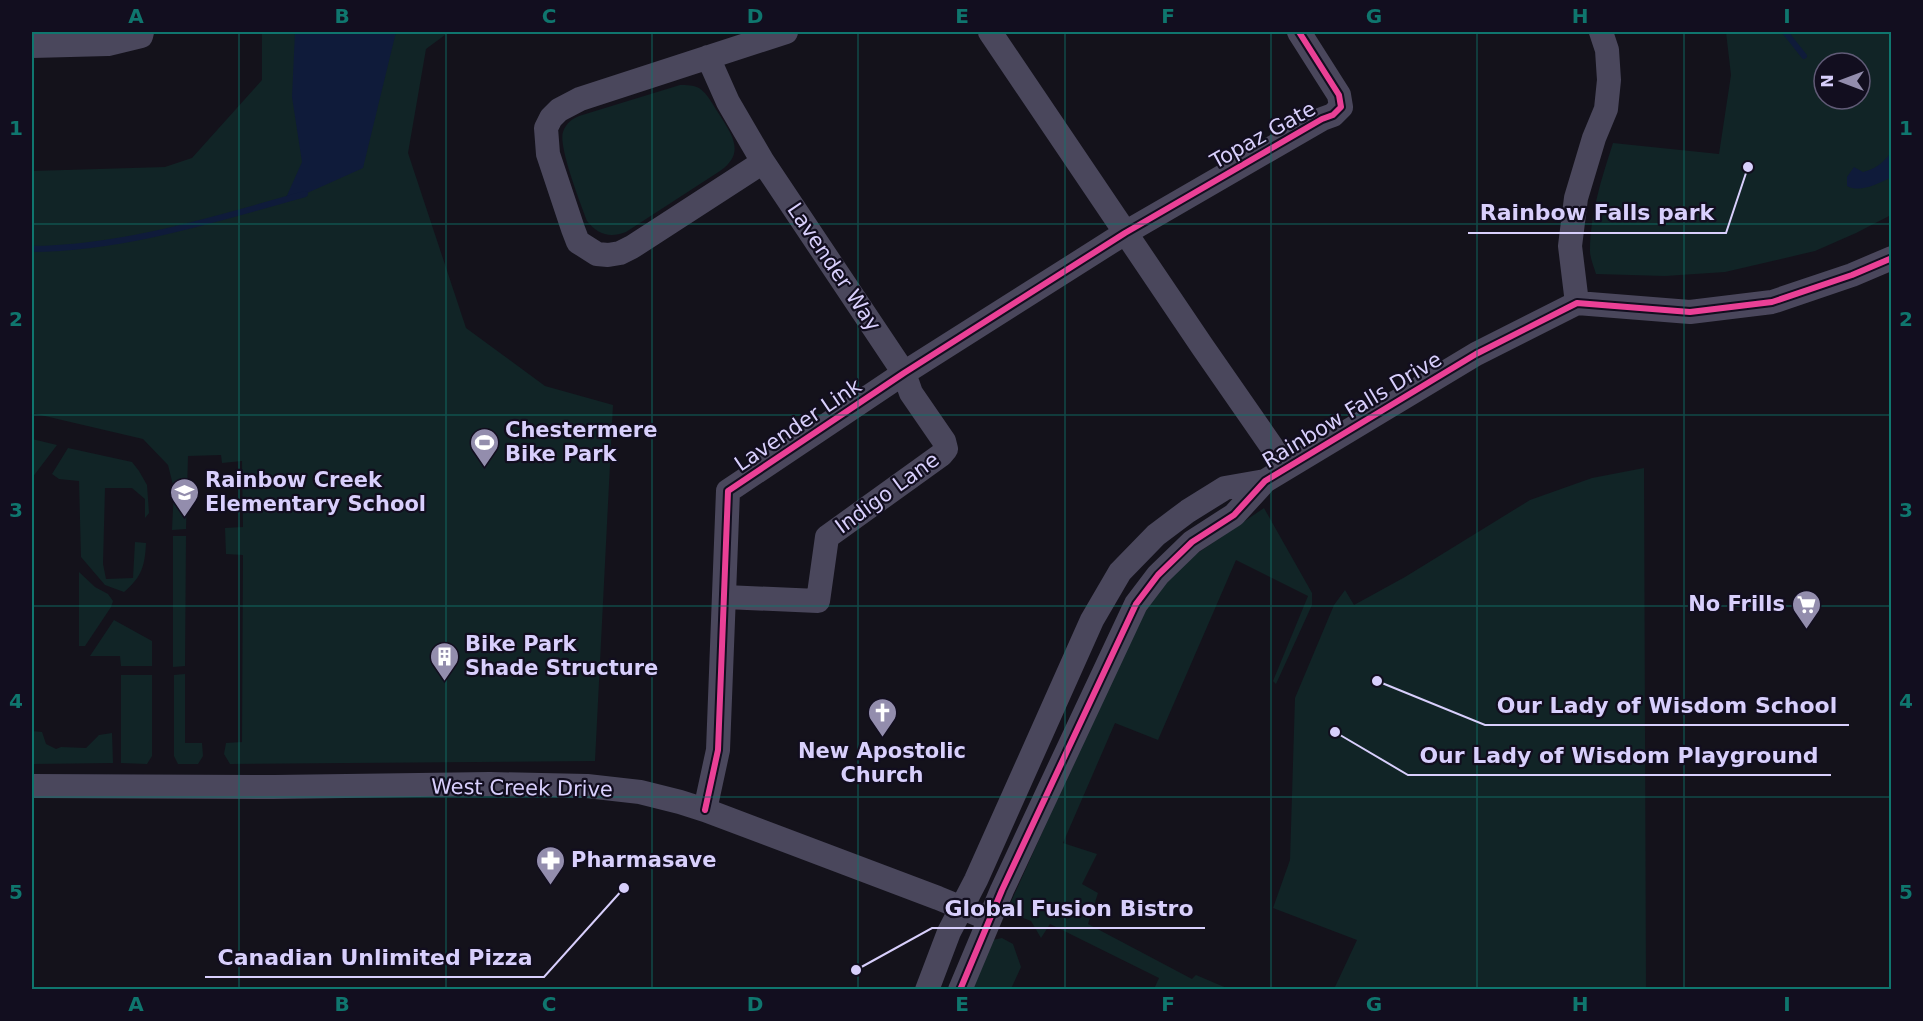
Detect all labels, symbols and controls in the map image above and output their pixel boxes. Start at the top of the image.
text: A [128,4,144,28]
text: B [334,4,350,28]
text: C [542,4,556,28]
text: D [747,4,763,28]
text: E [955,4,969,28]
text: F [1161,4,1175,28]
text: G [1366,4,1382,28]
text: H [1572,4,1588,28]
text: I [1783,4,1791,28]
north arrow [1812,51,1872,111]
text: N [1818,74,1837,88]
street label: Topaz Gate [1205,96,1320,174]
text: 1 [9,116,23,140]
text: 1 [1899,116,1913,140]
callout: Rainbow Falls park [1468,193,1726,233]
street label: Lavender Way [782,198,886,336]
text: Rainbow Falls park [1480,200,1716,225]
text: 2 [9,307,23,331]
text: 2 [1899,307,1913,331]
street label: Rainbow Falls Drive [1258,347,1446,473]
street label: Lavender Link [730,373,867,476]
place label: Chestermere Bike Park [505,418,657,466]
sports icon: Chestermere Bike Park [468,426,500,468]
street label: Indigo Lane [830,447,944,539]
place label: Rainbow Creek Elementary School [205,468,426,516]
school or university icon: Rainbow Creek Elementary School [168,476,200,518]
text: 3 [9,498,23,522]
text: 3 [1899,498,1913,522]
supermarket icon: No Frills [1790,588,1822,630]
place label: No Frills [1688,592,1785,616]
place label: Bike Park Shade Structure [465,632,658,680]
building icon: Bike Park Shade Structure [428,640,460,682]
callout: Our Lady of Wisdom School [1485,685,1849,725]
text: 4 [9,689,23,713]
text: 4 [1899,689,1913,713]
text: Our Lady of Wisdom School [1497,693,1837,718]
church icon: New Apostolic Church [866,696,898,738]
callout: Our Lady of Wisdom Playground [1408,735,1831,775]
place label: New Apostolic Church [798,739,966,787]
text: Our Lady of Wisdom Playground [1419,743,1819,768]
street label: West Creek Drive [431,774,613,802]
pharmacy icon: Pharmasave [534,844,566,886]
place label: Pharmasave [571,848,717,872]
text: 5 [9,880,23,904]
text: 5 [1899,880,1913,904]
callout: Global Fusion Bistro [932,888,1205,928]
text: Global Fusion Bistro [944,896,1194,921]
callout: Canadian Unlimited Pizza [205,937,544,977]
text: Canadian Unlimited Pizza [218,945,533,970]
text: A [128,992,144,1016]
text: B [334,992,350,1016]
text: C [542,992,556,1016]
text: D [747,992,763,1016]
text: E [955,992,969,1016]
text: F [1161,992,1175,1016]
text: G [1366,992,1382,1016]
text: H [1572,992,1588,1016]
text: I [1783,992,1791,1016]

